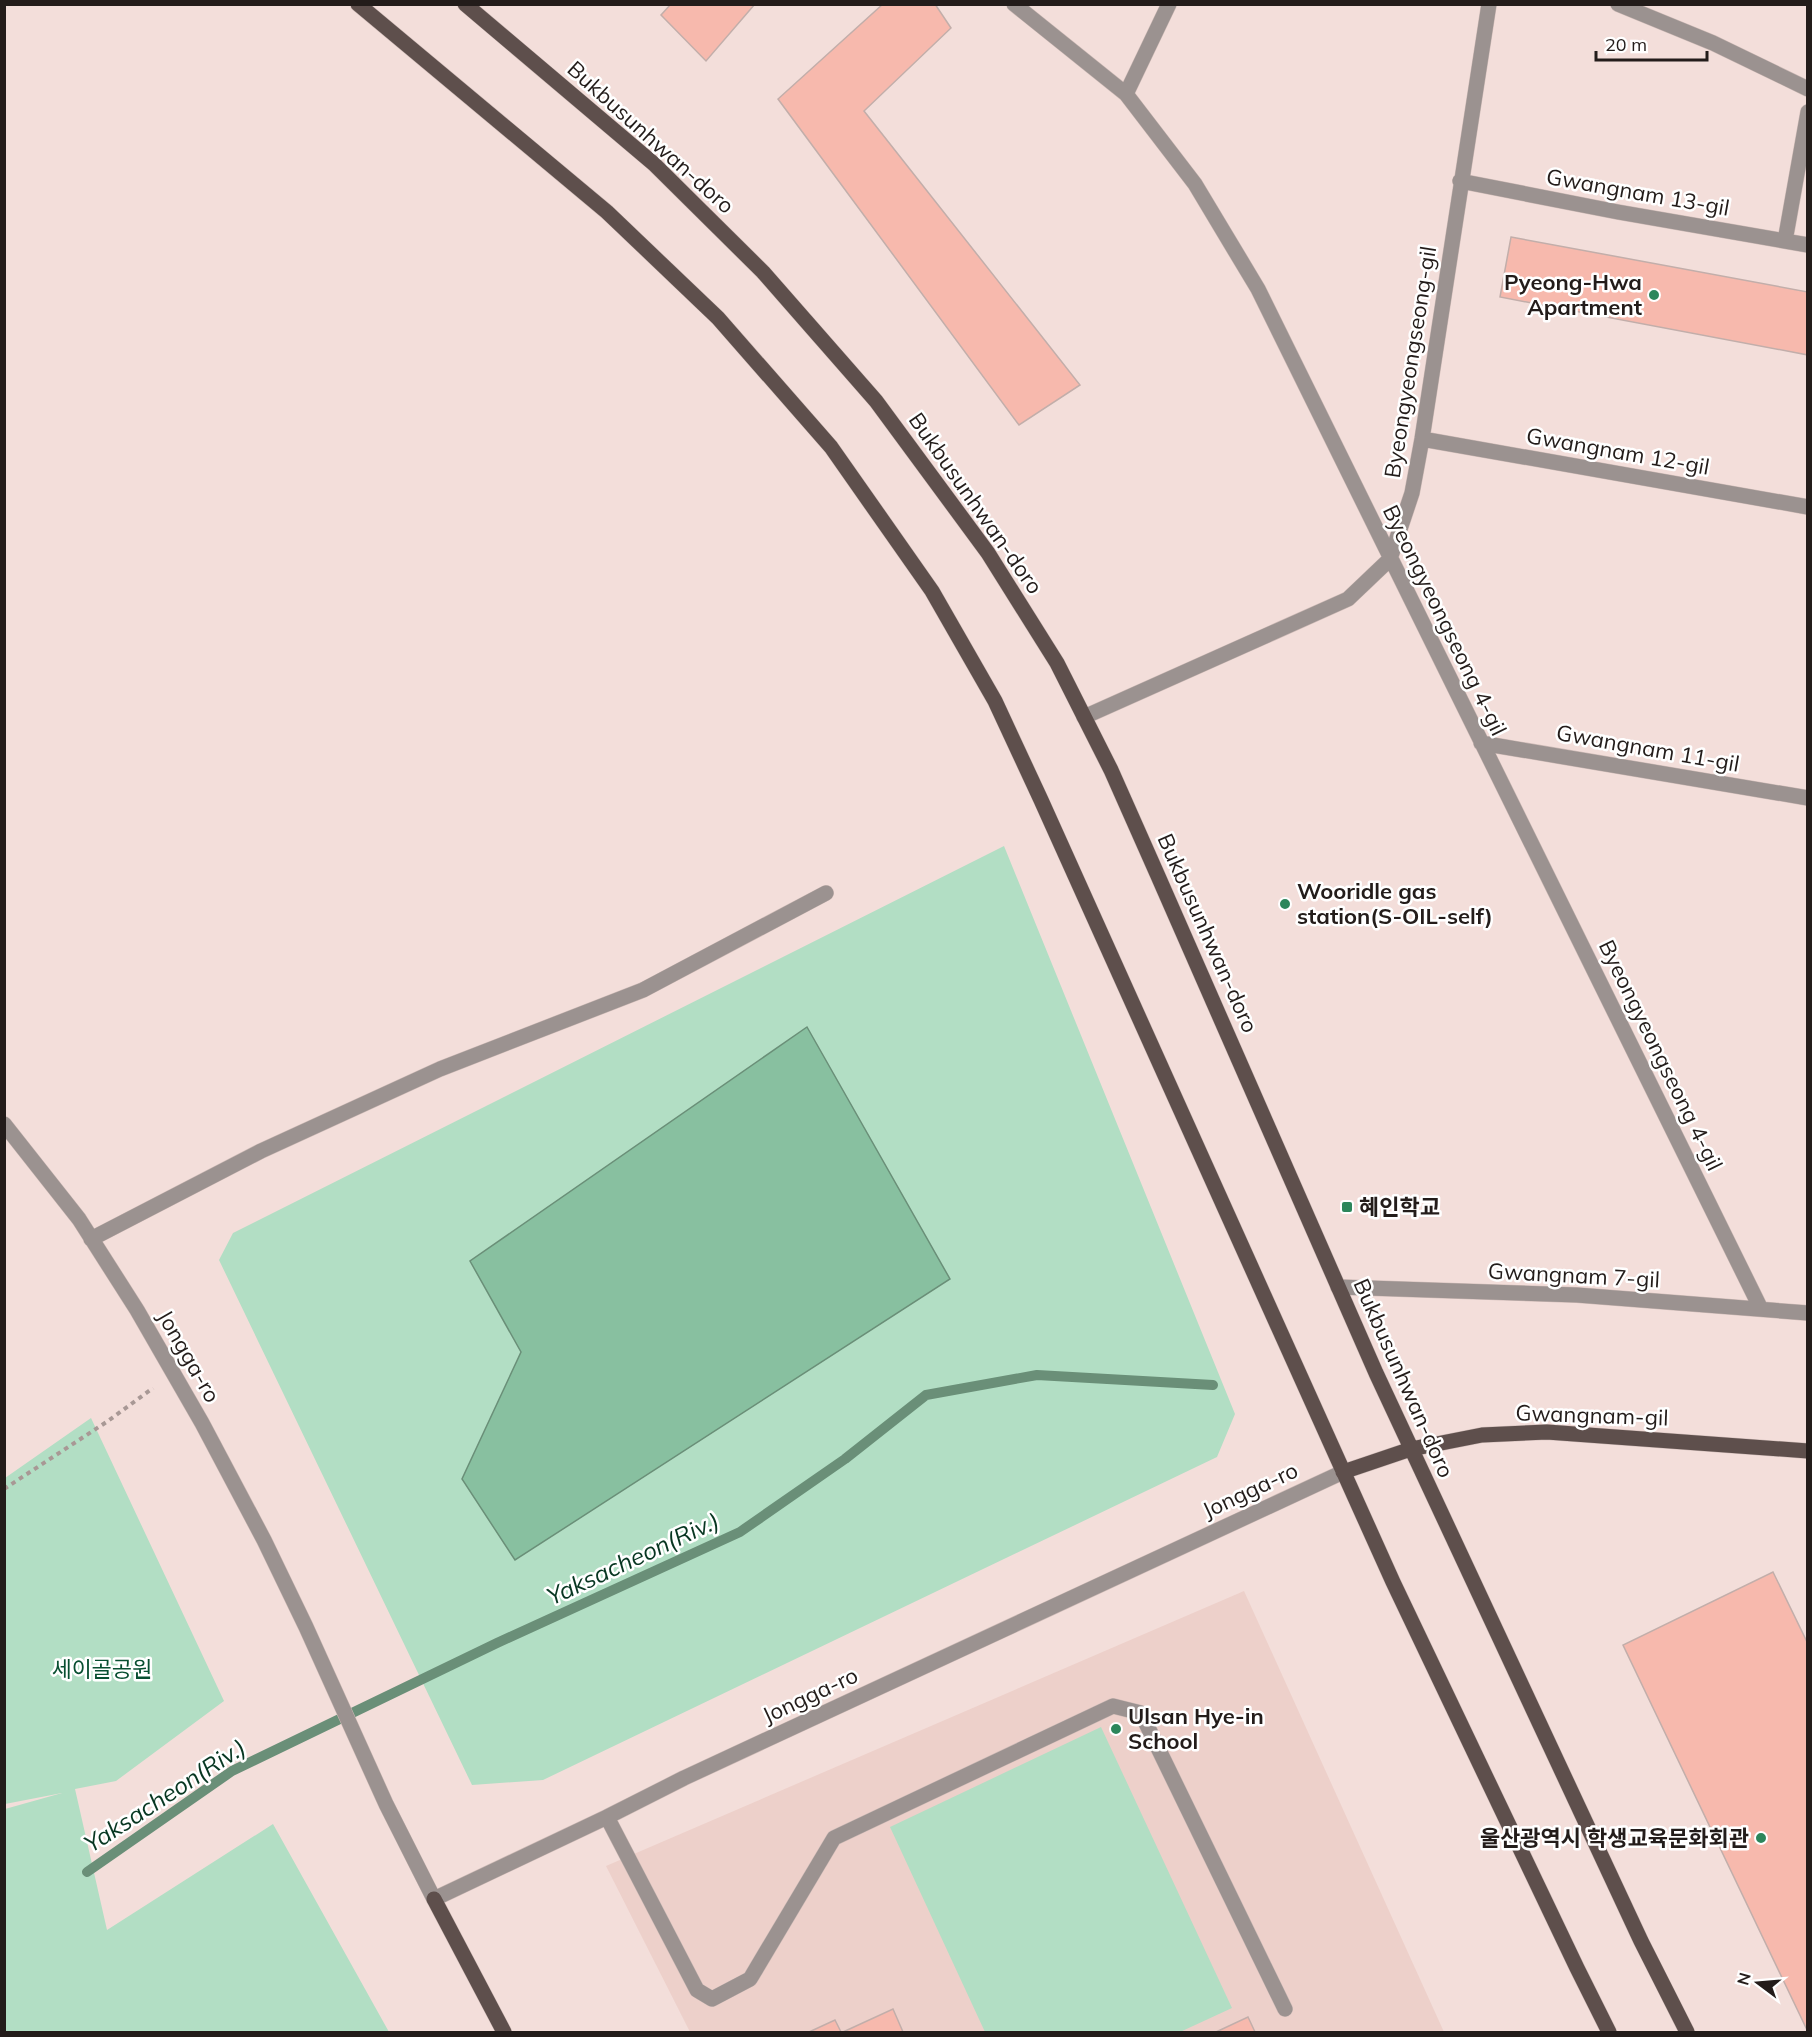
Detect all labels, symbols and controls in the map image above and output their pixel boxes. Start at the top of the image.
scale bar [1596,24,1707,62]
text: 20 m [1605,33,1647,56]
street label: Bukbusunhwan-doro [562,55,740,219]
street label: Gwangnam 13-gil [1544,162,1732,222]
street label: Byeongyeongseong-gil [1378,244,1442,480]
place label: Pyeong-Hwa Apartment [1504,268,1642,321]
marker: Pyeong-Hwa Apartment [1647,288,1661,302]
street label: Bukbusunhwan-doro [903,407,1049,599]
street label: Gwangnam 12-gil [1524,421,1712,481]
street label: Byeongyeongseong 4-gil [1377,500,1513,740]
street label: Gwangnam 11-gil [1554,718,1742,778]
street label: Bukbusunhwan-doro [1151,829,1265,1037]
place label: Wooridle gas station(S-OIL-self) [1297,877,1493,930]
marker: Wooridle gas station(S-OIL-self) [1278,897,1292,911]
street label: Byeongyeongseong 4-gil [1593,935,1729,1175]
place label: 혜인학교 [1359,1193,1440,1221]
marker: 혜인학교 [1340,1200,1354,1214]
street label: Gwangnam 7-gil [1487,1257,1661,1293]
street label: Bukbusunhwan-doro [1347,1274,1461,1482]
street label: Jongga-ro [151,1305,227,1407]
street label: Gwangnam-gil [1515,1398,1669,1432]
street label: Jongga-ro [1198,1456,1302,1524]
water label: Yaksacheon(Riv.) [542,1505,724,1611]
park label: 세이골공원 [51,1655,153,1683]
street label: Jongga-ro [758,1661,862,1729]
place label: Ulsan Hye-in School [1128,1702,1264,1755]
marker: Ulsan Hye-in School [1109,1722,1123,1736]
water label: Yaksacheon(Riv.) [78,1732,251,1859]
place label: 울산광역시 학생교육문화회관 [1480,1824,1749,1852]
marker: 울산광역시 학생교육문화회관 [1754,1831,1768,1845]
north arrow [1728,1953,1788,2013]
text: N [1732,1970,1755,1987]

